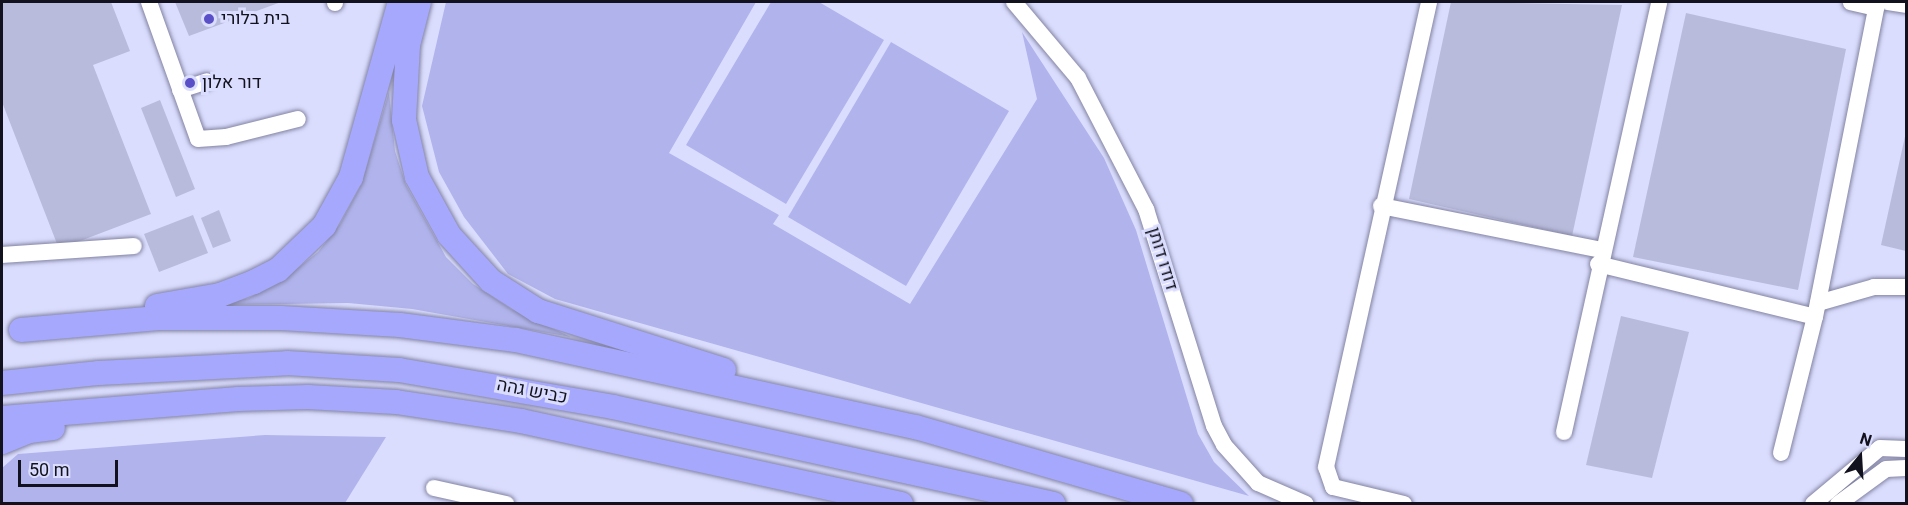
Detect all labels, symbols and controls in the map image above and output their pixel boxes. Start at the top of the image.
place label: בית בלורי [221,8,290,30]
marker: בית בלורי [202,12,216,26]
place label: דור אלון [202,72,261,94]
marker: דור אלון [183,76,197,90]
street label: דודו דותן [1142,225,1182,293]
street label: כביש גהה [495,375,569,409]
north arrow [1830,427,1890,487]
text: N [1856,427,1875,453]
scale bar [21,448,122,486]
text: 50 m [29,457,69,484]

